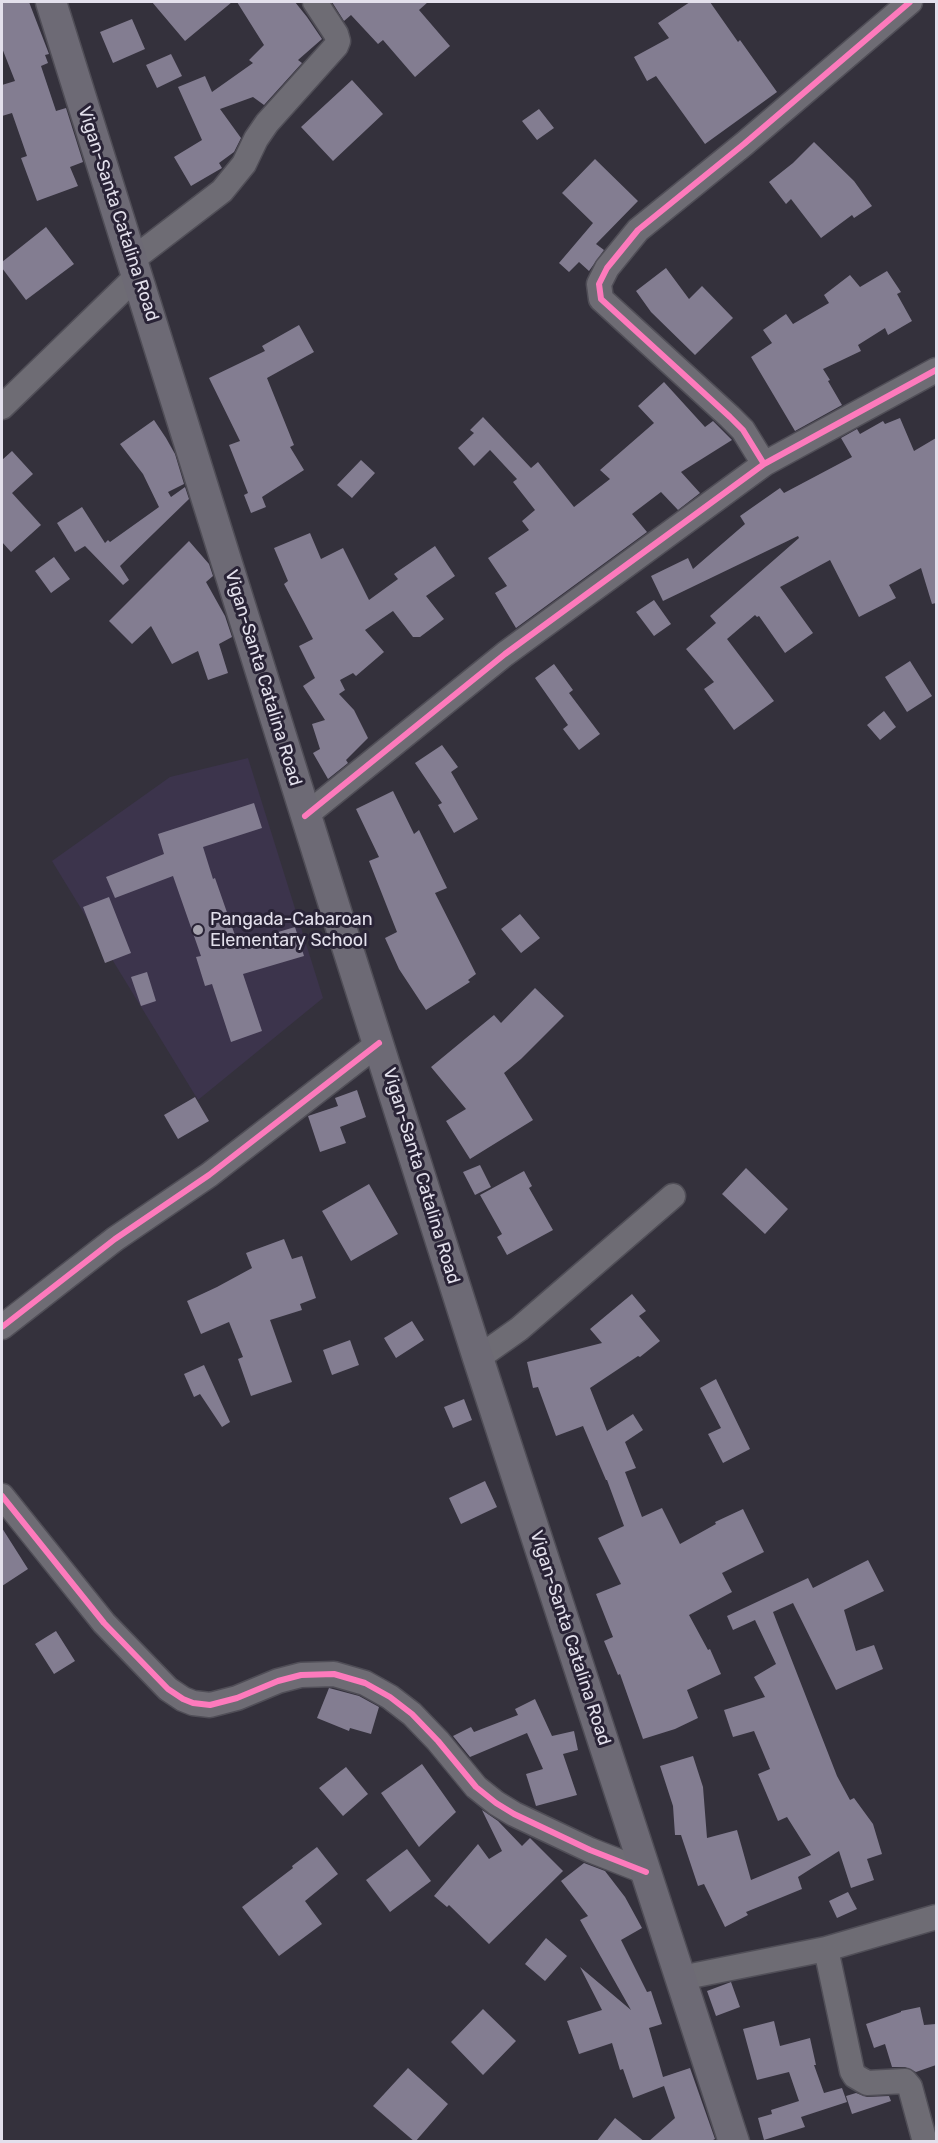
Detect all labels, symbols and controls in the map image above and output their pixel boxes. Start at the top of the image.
street label: Vigan-Santa Catalina Road [73,104,163,324]
street label: Vigan-Santa Catalina Road [220,567,306,789]
place label: Pangada-Cabaroan Elementary School [210,909,373,952]
marker: Pangada-Cabaroan Elementary School [191,923,205,937]
street label: Vigan-Santa Catalina Road [378,1065,464,1287]
street label: Vigan-Santa Catalina Road [525,1528,615,1748]

